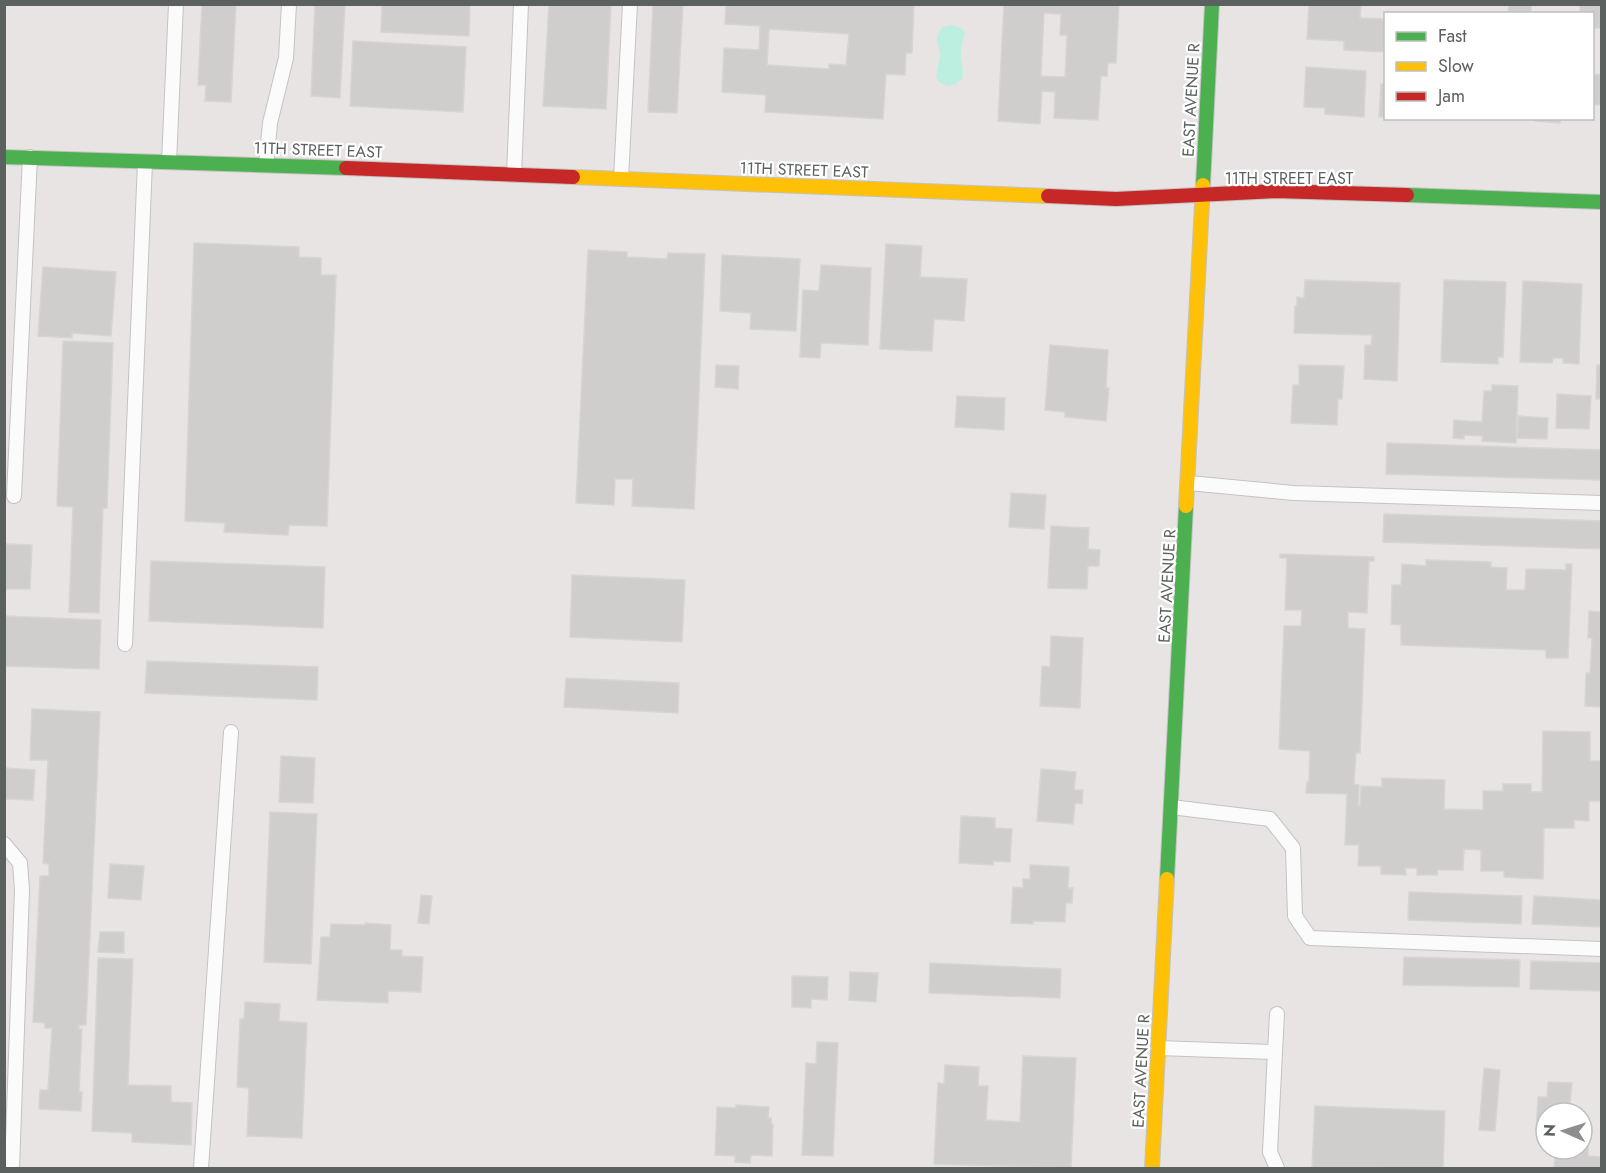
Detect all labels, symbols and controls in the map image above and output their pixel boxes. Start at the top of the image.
legend [1384,12,1594,120]
text: Fast [1438,23,1467,49]
street label: EAST AVENUE R [1177,43,1205,157]
text: Slow [1438,53,1475,79]
text: Jam [1436,83,1465,109]
street label: 11TH STREET EAST [253,136,383,164]
street label: 11TH STREET EAST [739,156,869,184]
street label: 11TH STREET EAST [1225,167,1354,190]
street label: EAST AVENUE R [1153,529,1181,643]
street label: EAST AVENUE R [1127,1014,1155,1128]
north arrow [1534,1101,1594,1161]
text: N [1538,1123,1561,1137]

